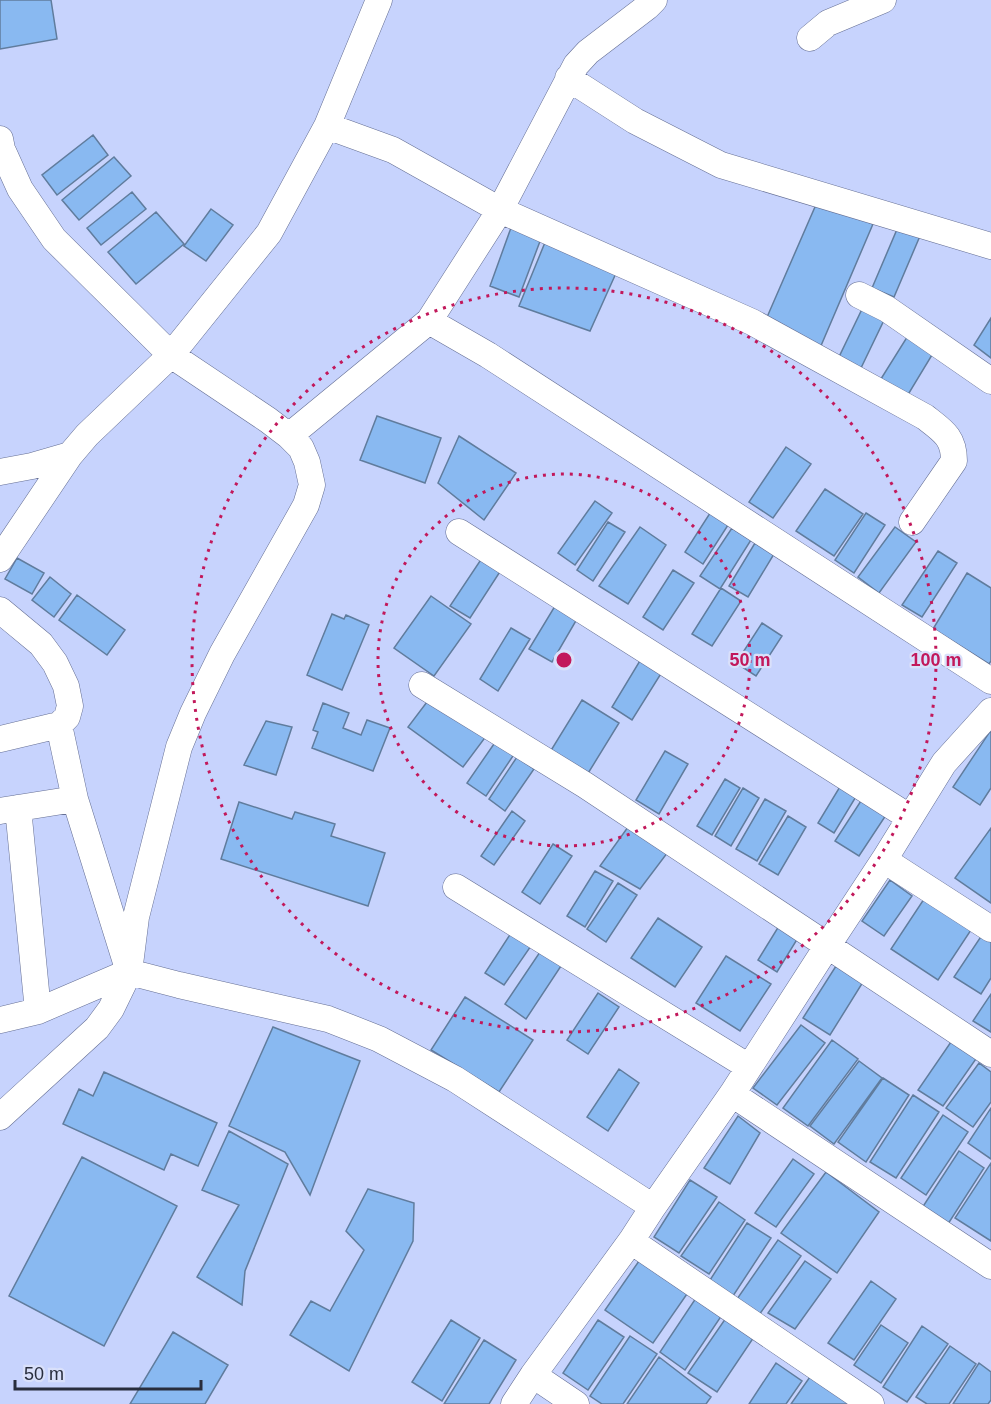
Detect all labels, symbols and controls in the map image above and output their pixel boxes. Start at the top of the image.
centre of rings [554,650,574,670]
text: 50 m [729,650,771,670]
text: 100 m [910,650,962,670]
scale bar [15,1353,201,1391]
text: 50 m [24,1364,64,1384]

